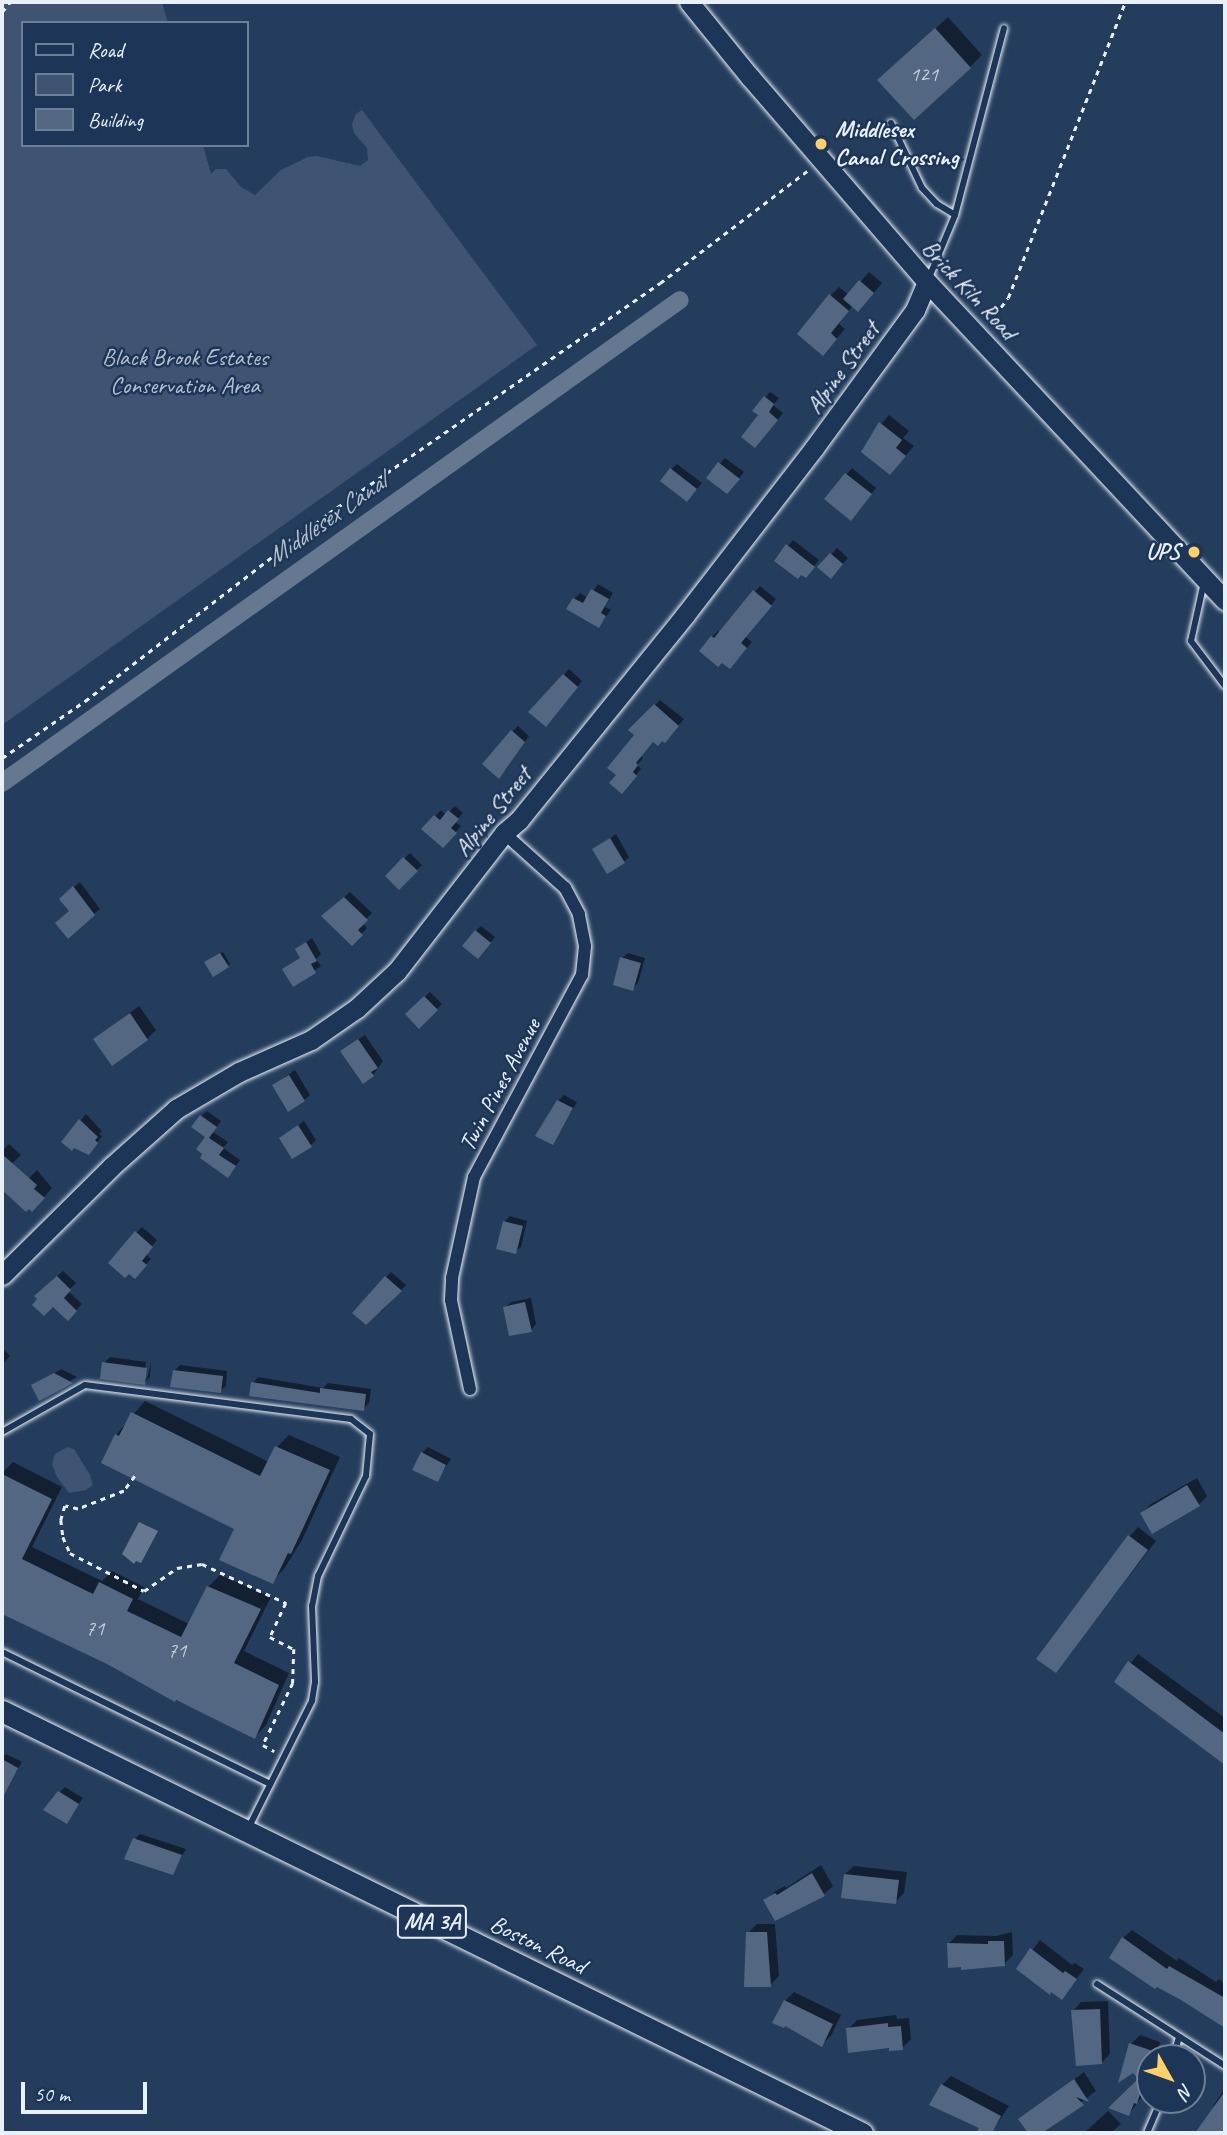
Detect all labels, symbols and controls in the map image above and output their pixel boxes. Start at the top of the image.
legend [21,21,248,147]
text: Road [88,37,123,63]
house number: 121 [910,61,938,87]
text: Park [88,72,121,98]
text: Building [88,107,143,133]
place label: Middlesex Canal Crossing [835,116,958,172]
marker: Middlesex Canal Crossing [813,136,829,152]
street label: Brick Kiln Road [915,234,1023,346]
street label: Alpine Street [800,317,886,419]
park label: Black Brook Estates Conservation Area [102,344,268,400]
water label: Middlesex Canal [260,467,392,573]
place label: UPS [1146,538,1180,566]
marker: UPS [1186,544,1202,560]
street label: Alpine Street [448,762,538,862]
street label: Twin Pines Avenue [453,1014,547,1156]
house number: 71 [86,1615,104,1641]
house number: 71 [168,1637,186,1663]
road number: MA 3A [395,1902,469,1941]
street label: Boston Road [486,1910,590,1980]
north arrow [1136,2044,1206,2114]
scale bar [24,2068,150,2112]
text: N [1173,2079,1199,2103]
text: 50 m [34,2081,70,2107]

